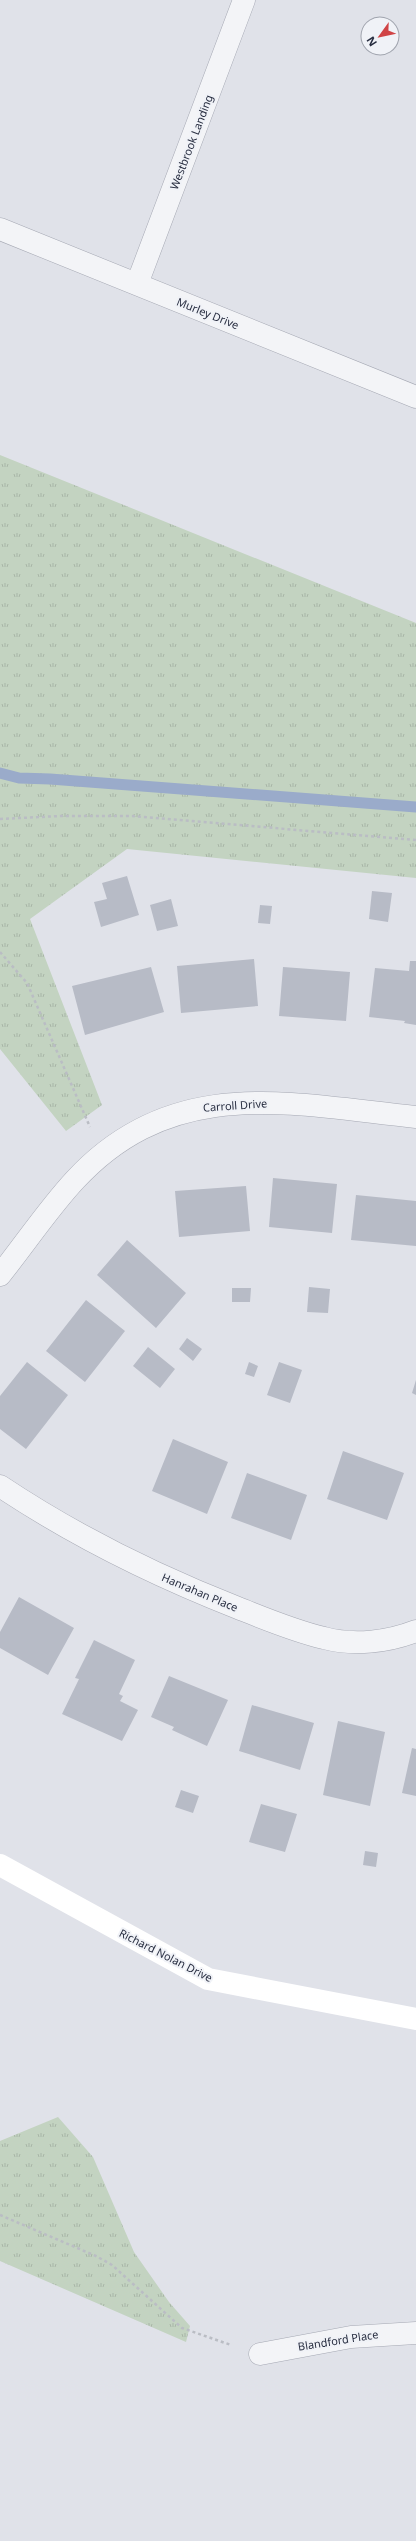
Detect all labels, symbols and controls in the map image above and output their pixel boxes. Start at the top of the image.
north arrow [360,16,400,56]
text: N [362,34,380,50]
street label: Westbrook Landing [166,92,216,192]
street label: Murley Drive [175,294,241,332]
street label: Carroll Drive [202,1095,268,1115]
street label: Hanrahan Place [160,1569,240,1615]
street label: Richard Nolan Drive [117,1925,215,1985]
street label: Blandford Place [297,2326,379,2354]

